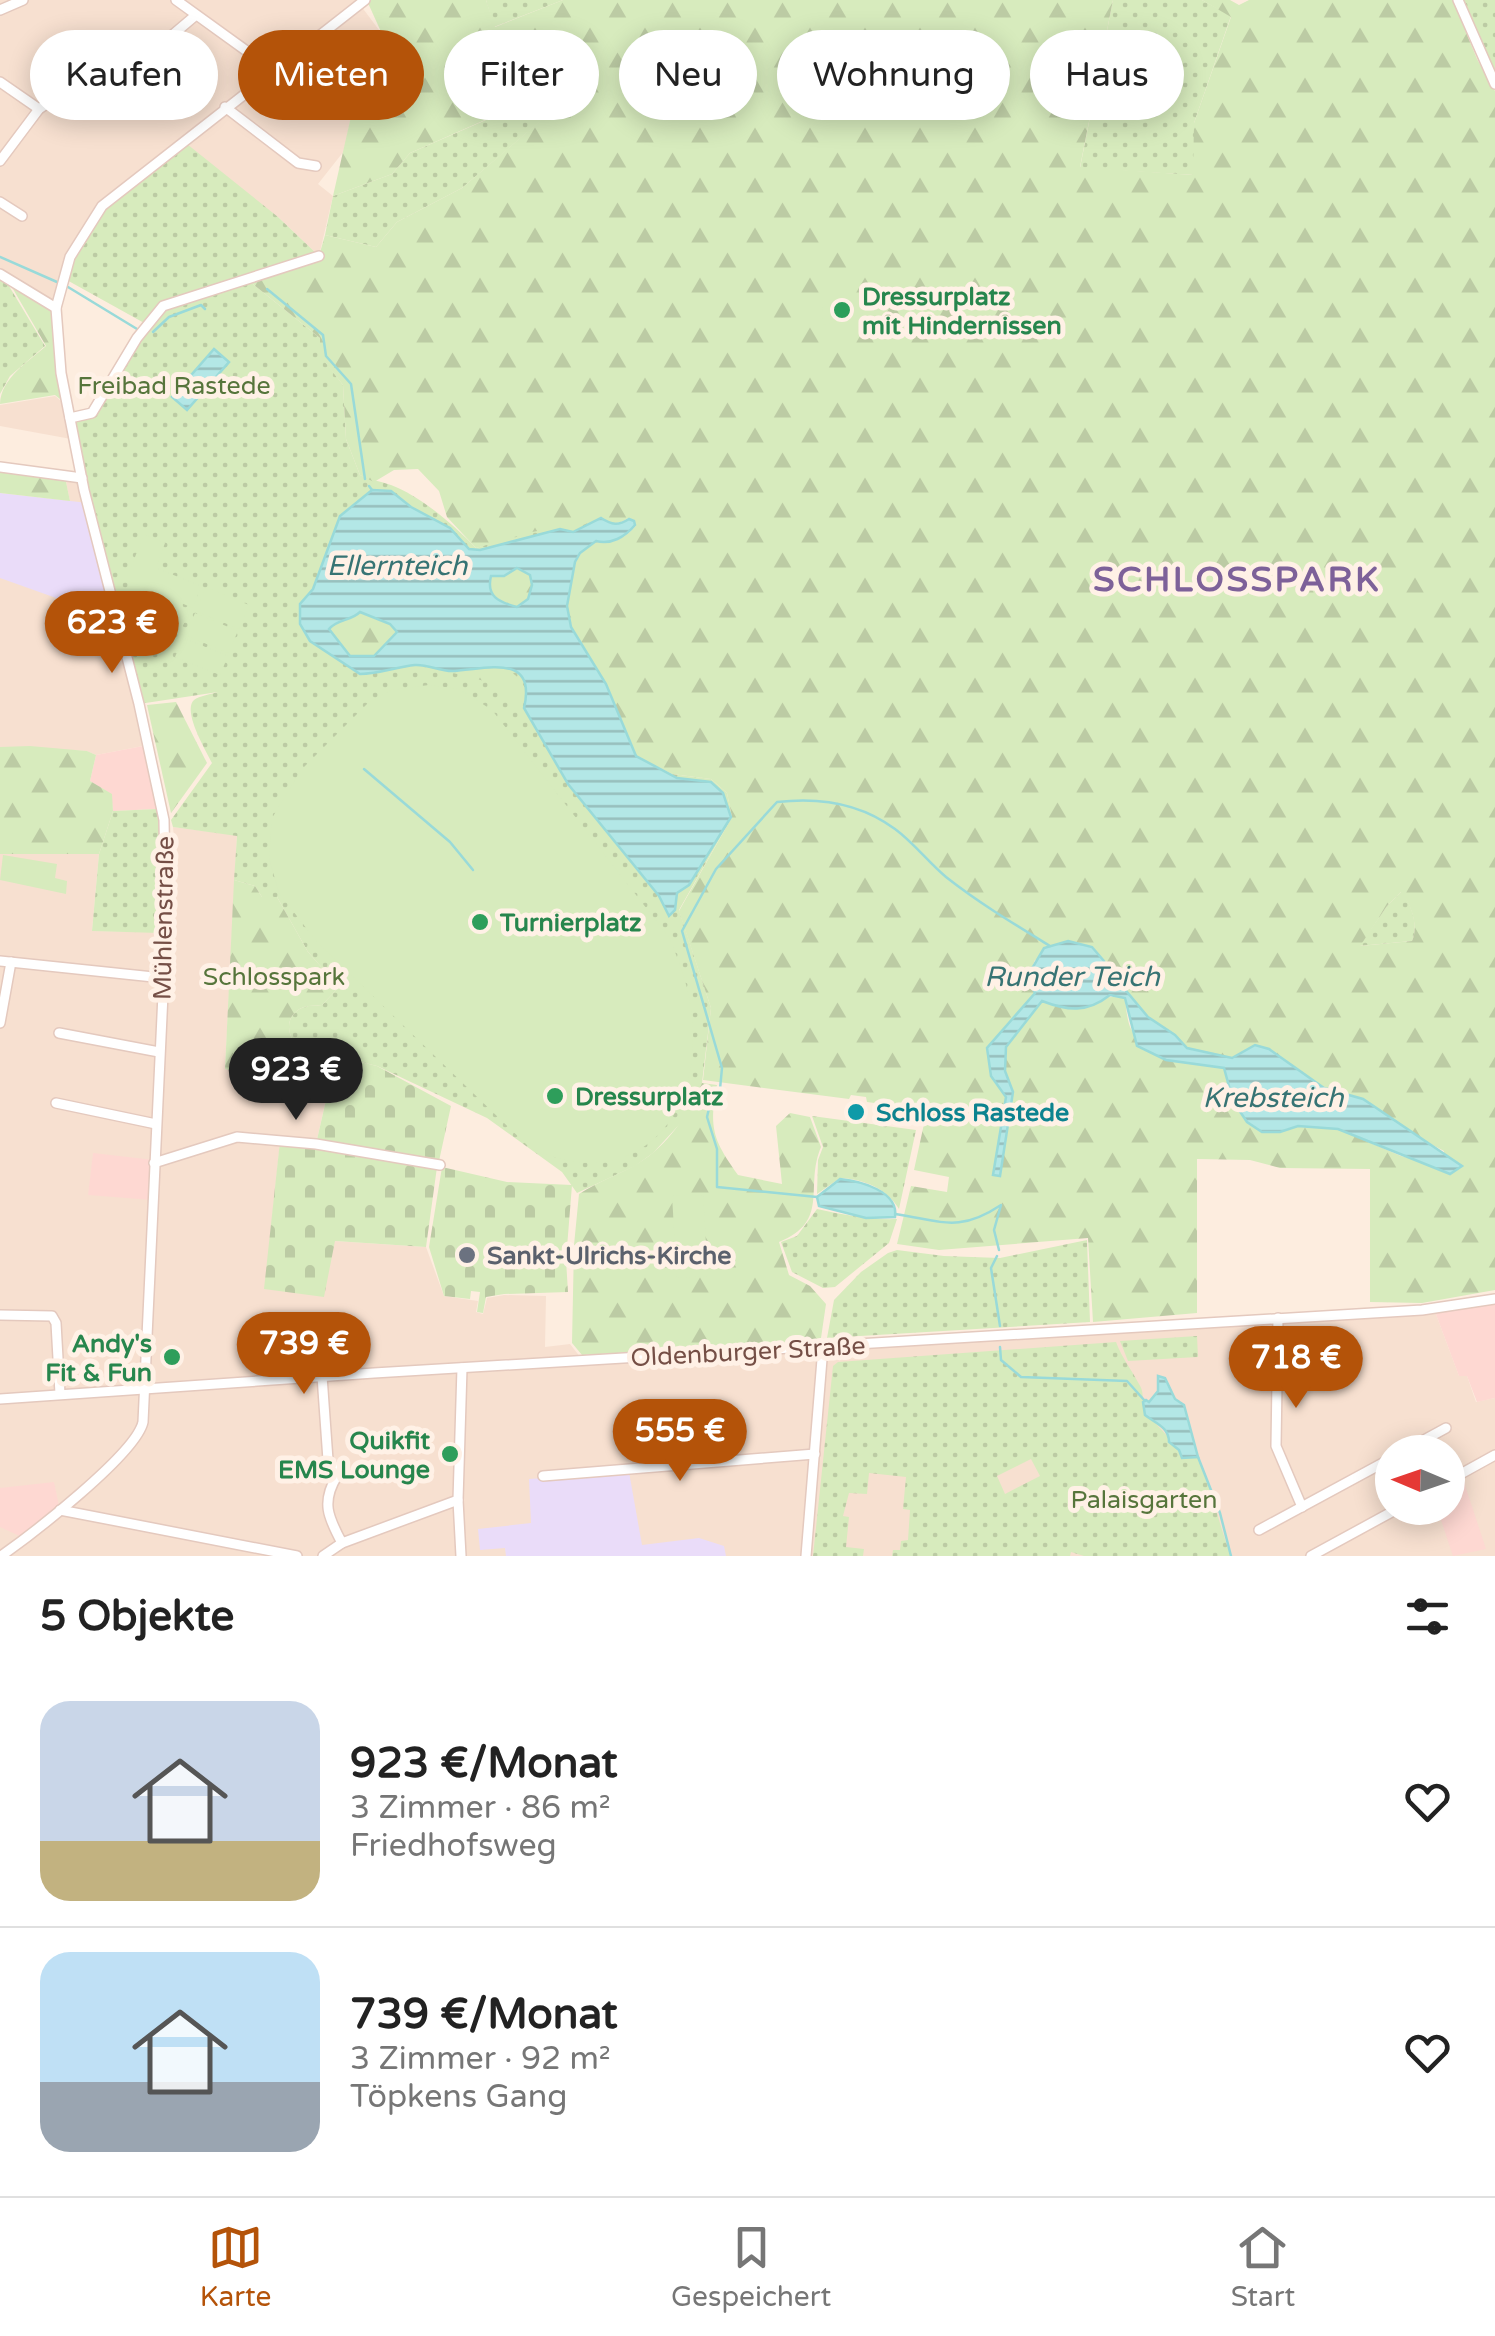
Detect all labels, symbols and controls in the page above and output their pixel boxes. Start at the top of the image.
chip: Kaufen [30,30,218,120]
chip: Mieten [238,30,424,120]
chip: Filter [444,30,599,120]
chip: Neu [619,30,757,120]
chip: Wohnung [777,30,1010,120]
chip: Haus [1030,30,1184,120]
place label: Dressurplatz mit Hindernissen [862,282,1062,341]
marker: Dressurplatz mit Hindernissen [831,299,853,321]
park label: Freibad Rastede [77,371,271,401]
water label: Ellernteich [327,549,468,583]
district label: SCHLOSSPARK [1093,559,1381,601]
pin: 623 € [42,591,182,676]
text: 623 € [67,604,157,642]
street label: Mühlenstraße [148,836,180,1000]
place label: Turnierplatz [499,908,641,938]
marker: Turnierplatz [469,911,491,933]
water label: Runder Teich [984,960,1161,994]
park label: Schlosspark [203,962,345,992]
pin: 923 € [226,1038,366,1123]
text: 923 € [251,1051,341,1089]
water label: Krebsteich [1202,1081,1345,1115]
place label: Dressurplatz [575,1082,723,1112]
marker: Dressurplatz [544,1085,566,1107]
place label: Schloss Rastede [876,1098,1069,1128]
marker: Schloss Rastede [845,1101,867,1123]
place label: Sankt-Ulrichs-Kirche [487,1241,731,1271]
marker: Sankt-Ulrichs-Kirche [456,1244,478,1266]
pin: 739 € [234,1312,374,1397]
text: 739 € [259,1325,349,1363]
pin: 718 € [1226,1326,1366,1411]
place label: Andy's Fit & Fun [45,1329,152,1388]
street label: Oldenburger Straße [630,1331,866,1373]
text: 718 € [1251,1339,1341,1377]
marker: Andy's Fit & Fun [161,1346,183,1368]
pin: 555 € [610,1399,750,1484]
text: 555 € [635,1412,725,1450]
place label: Quikfit EMS Lounge [278,1426,430,1485]
north arrow [1375,1435,1465,1525]
map controls [1375,1435,1465,1525]
marker: Quikfit EMS Lounge [439,1443,461,1465]
park label: Palaisgarten [1071,1485,1217,1515]
icon: filters [1400,1589,1455,1644]
text: 5 Objekte [40,1591,234,1642]
text: 923 €/Monat [350,1738,618,1789]
icon: home [120,1741,240,1861]
icon: heart [1400,1774,1455,1829]
text: 3 Zimmer · 86 m² [350,1789,611,1827]
text: Friedhofsweg [350,1827,557,1865]
text: 739 €/Monat [350,1989,618,2040]
icon: home [120,1992,240,2112]
icon: heart [1400,2025,1455,2080]
text: 3 Zimmer · 92 m² [350,2040,611,2078]
text: Töpkens Gang [350,2078,567,2116]
tab: Karte [200,2220,271,2314]
tab: Gespeichert [671,2220,831,2314]
tab: Start [1231,2220,1295,2314]

